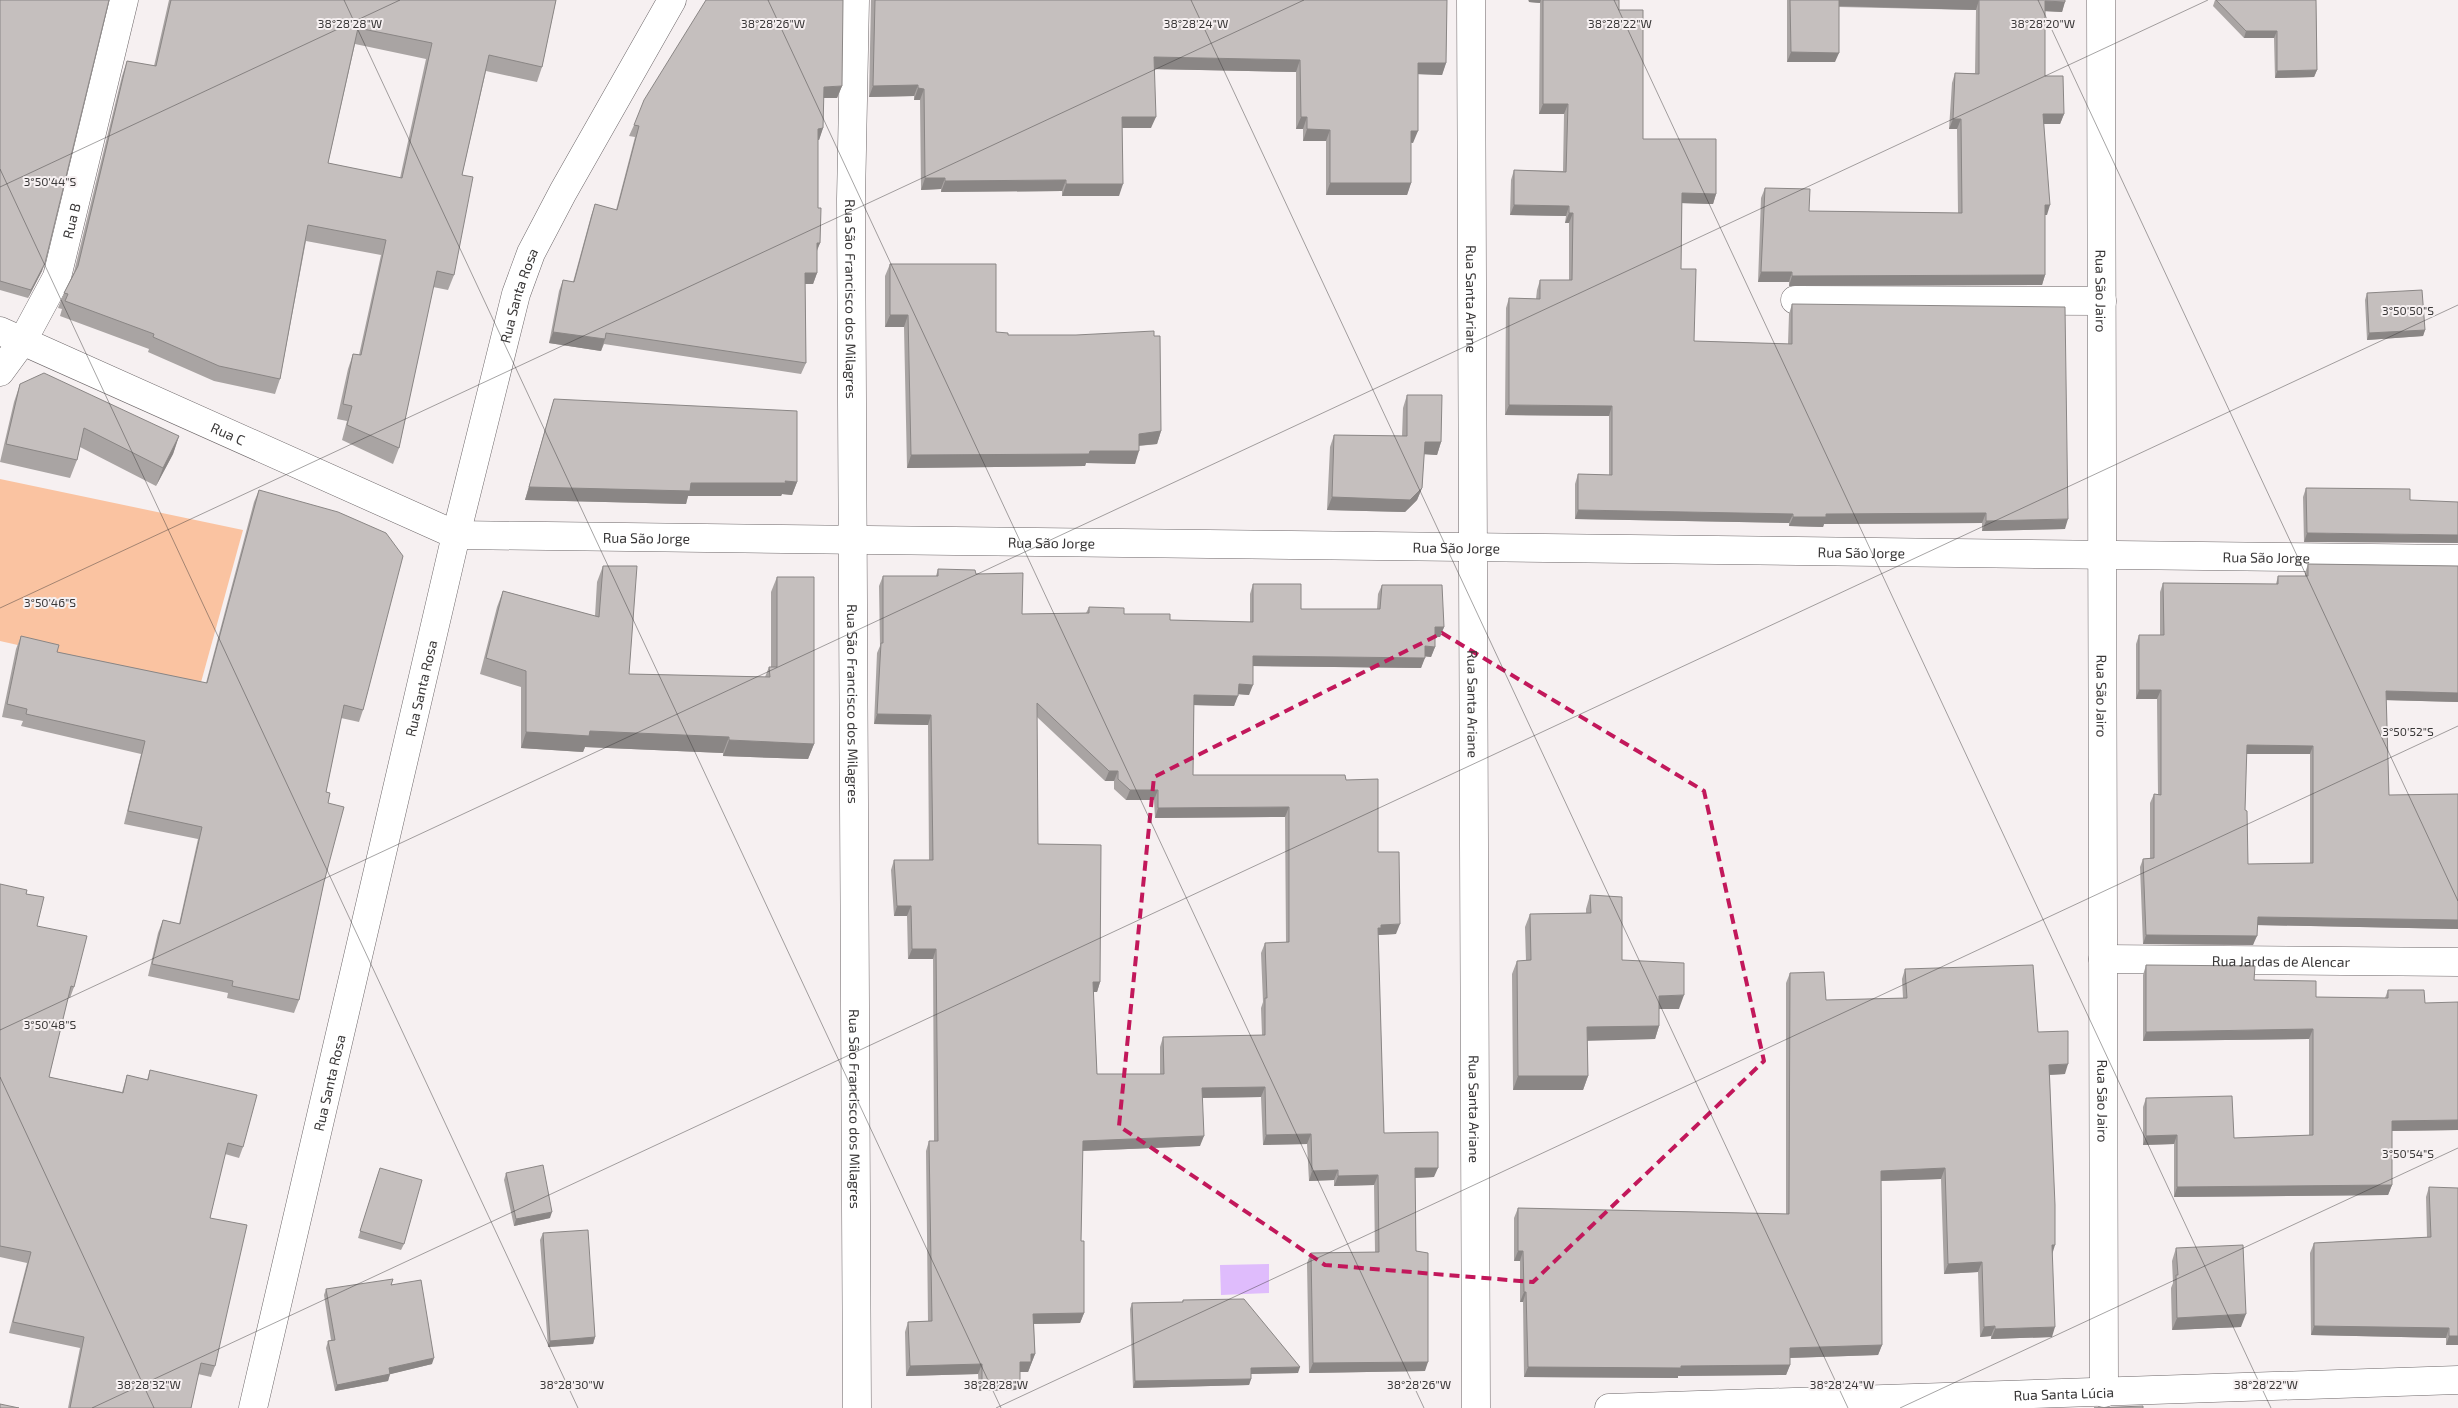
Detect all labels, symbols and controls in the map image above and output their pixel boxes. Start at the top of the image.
text: 38°28'28"W [318,16,382,30]
text: 38°28'26"W [741,16,805,30]
text: 38°28'24"W [1164,16,1228,30]
text: 38°28'22"W [1588,16,1652,30]
text: 38°28'20"W [2011,16,2075,30]
text: 3°50'44"S [24,174,77,188]
street label: Rua São Francisco dos Milagres [843,199,860,399]
street label: Rua B [58,201,83,240]
street label: Rua Santa Rosa [496,245,541,345]
street label: Rua Santa Ariane [1463,245,1481,353]
street label: Rua São Jairo [2093,249,2110,333]
text: 3°50'50"S [2382,303,2434,317]
street label: Rua C [209,418,248,448]
street label: Rua São Jorge [603,528,690,546]
street label: Rua São Jorge [1008,533,1095,551]
street label: Rua São Jorge [1413,538,1500,556]
street label: Rua São Jorge [1818,543,1905,561]
street label: Rua São Jorge [2223,548,2310,566]
text: 3°50'46"S [24,595,76,609]
street label: Rua São Francisco dos Milagres [845,604,863,804]
street label: Rua Santa Rosa [401,638,440,738]
street label: Rua Santa Ariane [1465,650,1482,758]
street label: Rua São Jairo [2094,654,2111,738]
text: 3°50'52"S [2382,724,2434,738]
street label: Rua Jardas de Alencar [2212,951,2351,970]
street label: Rua São Francisco dos Milagres [847,1009,865,1209]
text: 3°50'48"S [24,1017,77,1031]
street label: Rua Santa Rosa [309,1033,348,1133]
street label: Rua Santa Ariane [1466,1055,1484,1163]
street label: Rua São Jairo [2095,1059,2112,1143]
text: 3°50'54"S [2382,1146,2434,1160]
text: 38°28'32"W [117,1377,181,1391]
text: 38°28'30"W [540,1377,604,1391]
text: 38°28'28"W [964,1377,1028,1391]
text: 38°28'26"W [1387,1377,1451,1391]
text: 38°28'24"W [1810,1377,1874,1391]
text: 38°28'22"W [2234,1377,2298,1391]
street label: Rua Santa Lúcia [2013,1383,2114,1403]

